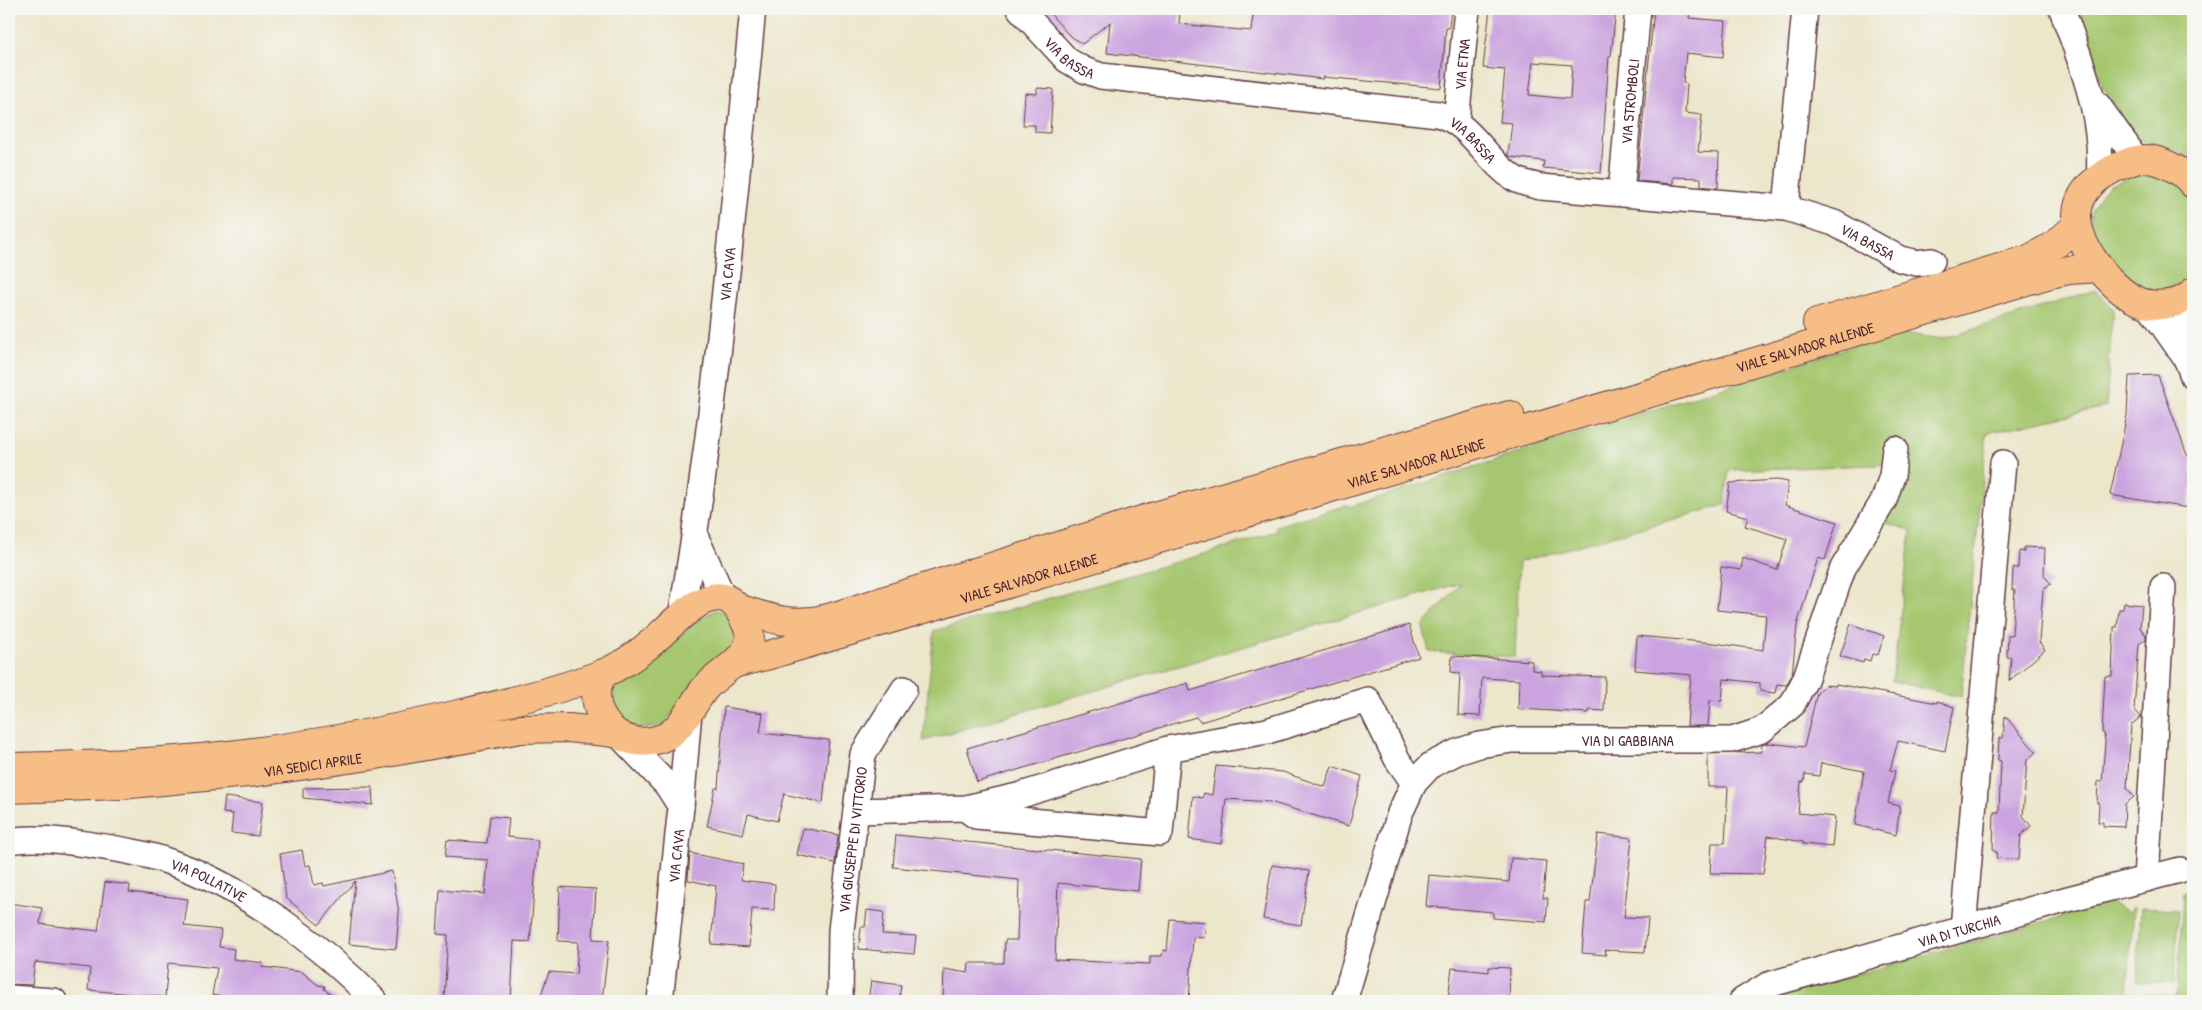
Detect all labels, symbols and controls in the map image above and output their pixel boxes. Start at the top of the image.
street label: VIA BASSA [1040,32,1098,84]
street label: VIA ETNA [1449,37,1475,91]
street label: VIA STROMBOLI [1615,58,1644,145]
street label: VIA BASSA [1446,111,1502,168]
street label: VIA BASSA [1837,218,1899,265]
street label: VIA CAVA [714,245,740,302]
street label: VIALE SALVADOR ALLENDE [1733,316,1877,377]
street label: VIALE SALVADOR ALLENDE [1344,432,1488,493]
street label: VIALE SALVADOR ALLENDE [957,547,1101,608]
street label: VIA DI GABBIANA [1581,730,1675,751]
street label: VIA SEDICI APRILE [262,747,364,782]
street label: VIA GIUSEPPE DI VITTORIO [833,765,872,914]
street label: VIA CAVA [662,827,689,884]
street label: VIA POLLATIVE [168,853,251,907]
street label: VIA DI TURCHIA [1915,908,2003,952]

